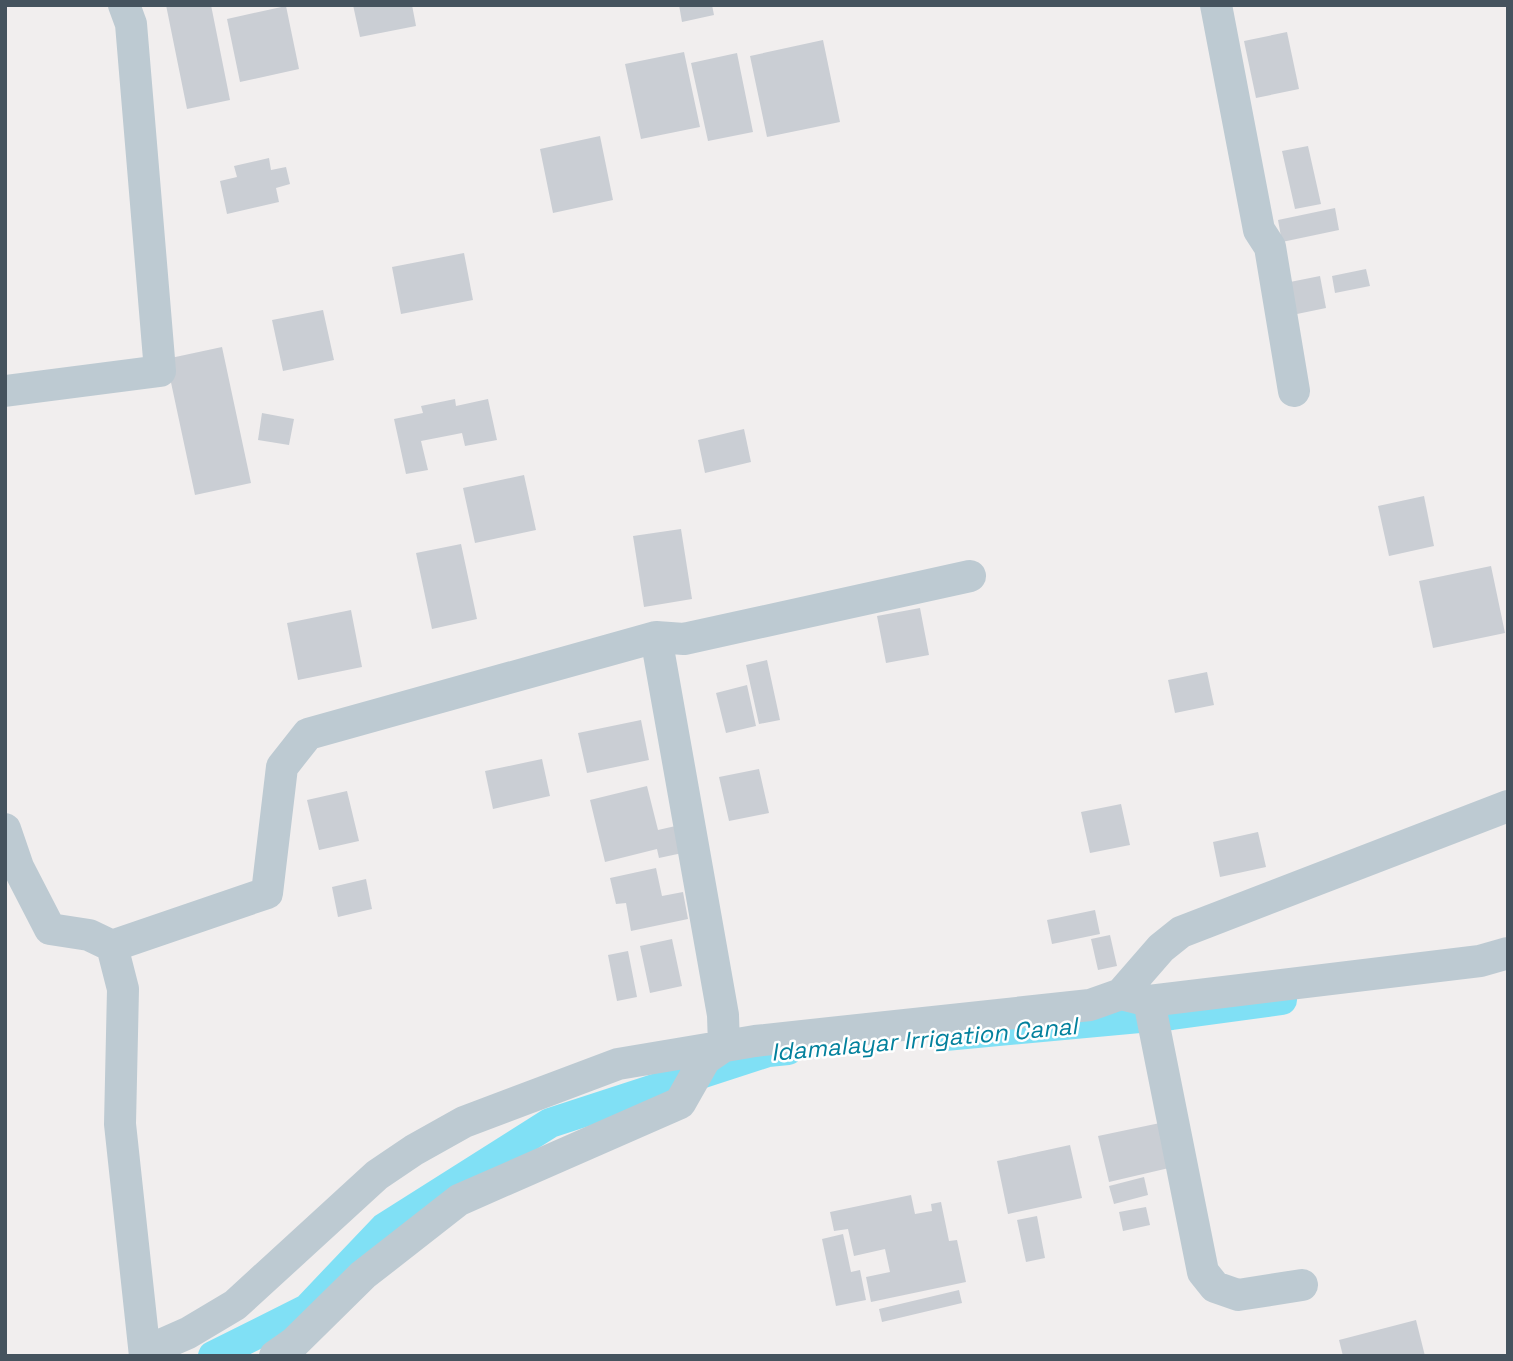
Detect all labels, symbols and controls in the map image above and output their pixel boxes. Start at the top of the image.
water label: Idamalayar Irrigation Canal [770,1010,1081,1068]

